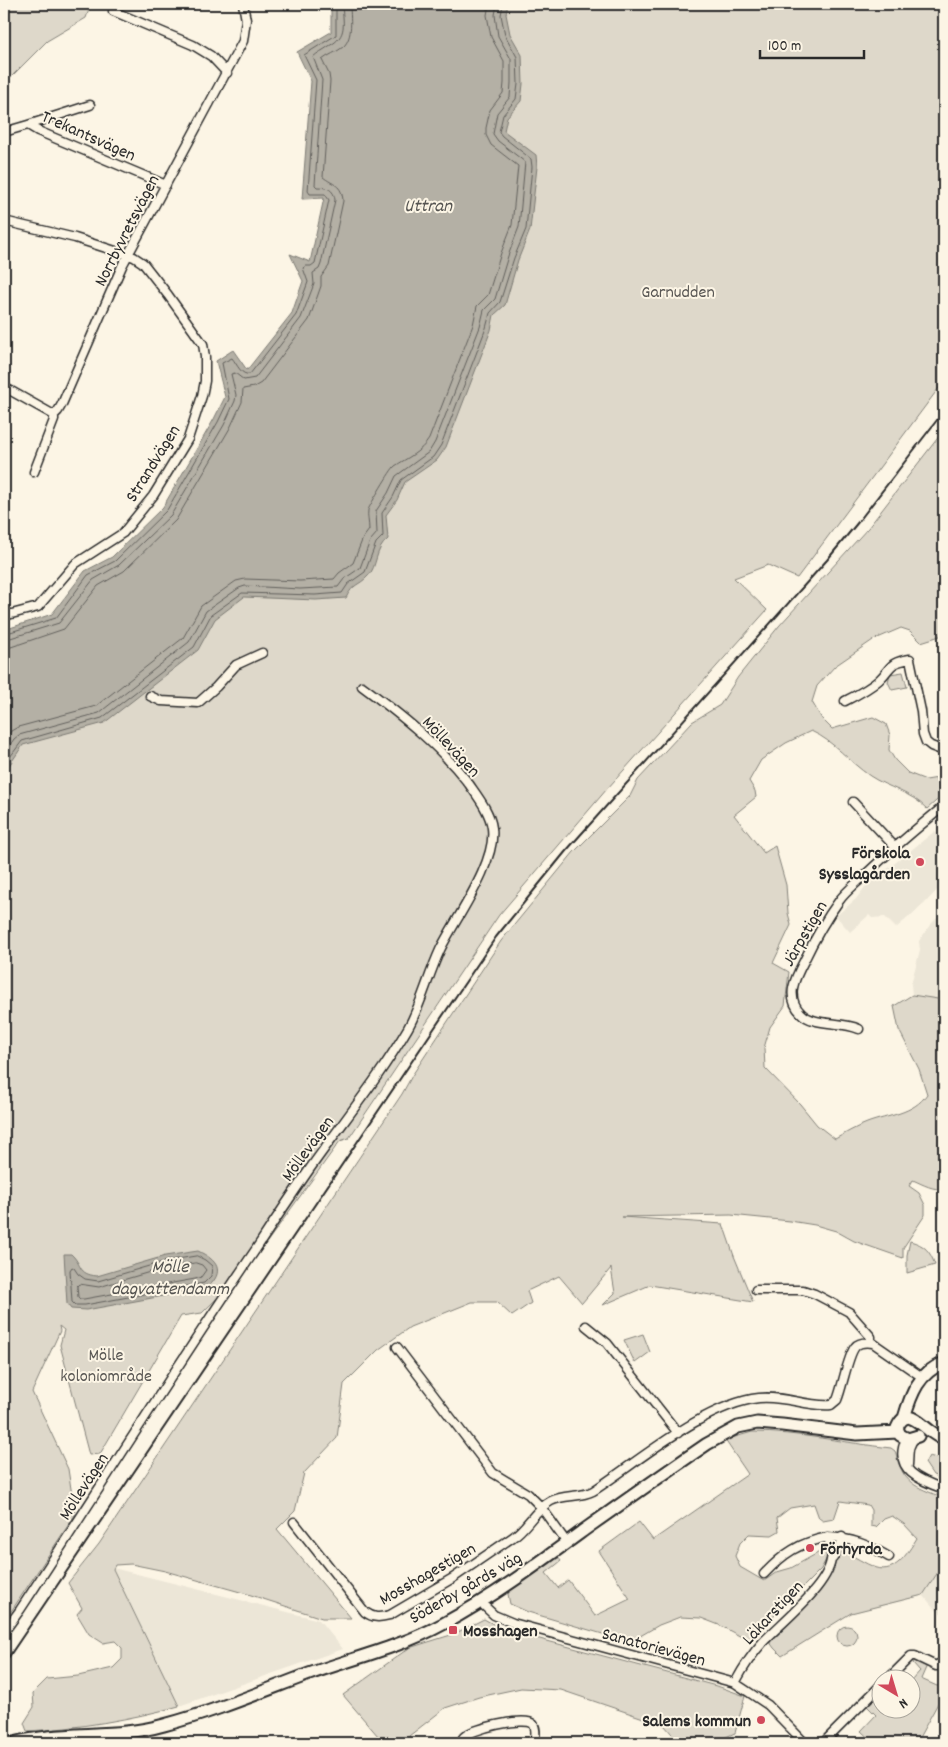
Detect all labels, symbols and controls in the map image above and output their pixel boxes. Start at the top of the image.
scale bar [760,28,864,60]
text: 100 m [768,36,801,58]
street label: Trekantsvägen [37,105,139,169]
street label: Norrbyvretsvägen [89,171,167,291]
water label: Uttran [404,194,453,221]
park label: Garnudden [641,281,715,306]
street label: Strandvägen [120,421,188,508]
street label: Möllevägen [415,712,485,784]
place label: Förskola Sysslagården [819,842,911,888]
marker: Förskola Sysslagården [914,856,926,868]
street label: Järpstigen [777,897,835,972]
street label: Möllevägen [277,1112,341,1187]
water label: Mölle dagvattendamm [111,1255,230,1304]
park label: Mölle koloniområde [60,1344,152,1390]
street label: Möllevägen [54,1449,116,1526]
street label: Mosshagestigen [375,1537,481,1613]
place label: Förhyrda [820,1538,882,1563]
marker: Förhyrda [804,1542,816,1554]
street label: Söderby gårds väg [405,1547,527,1632]
street label: Läkarstigen [737,1576,810,1652]
place label: Mosshagen [463,1620,538,1645]
street label: Sanatorievägen [599,1623,708,1674]
marker: Mosshagen [447,1624,459,1636]
north arrow [870,1670,920,1720]
text: N [894,1693,912,1713]
place label: Salems kommun [642,1710,751,1735]
marker: Salems kommun [755,1714,767,1726]

